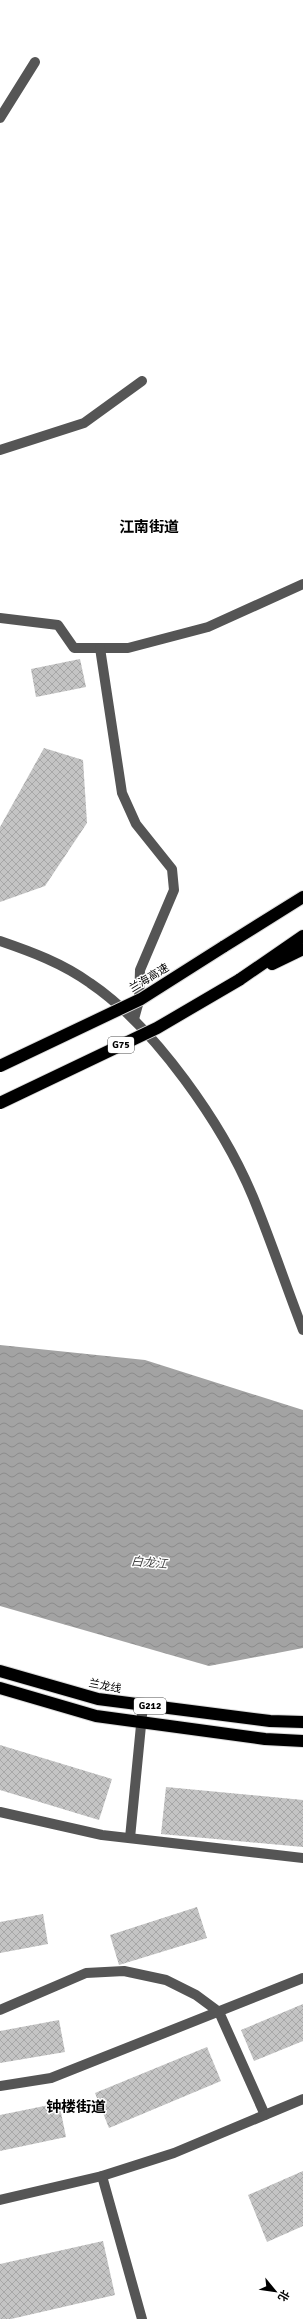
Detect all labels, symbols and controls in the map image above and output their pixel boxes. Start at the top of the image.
district label: 江南街道 [119,518,179,536]
street label: 兰海高速 [127,961,171,995]
road number: G75 [108,1037,134,1053]
water label: 白龙江 [130,1554,170,1572]
street label: 兰龙线 [88,1676,122,1696]
road number: G212 [134,1698,166,1714]
district label: 钟楼街道 [46,2098,106,2116]
north arrow [255,2271,295,2311]
text: 北 [275,2288,292,2304]

